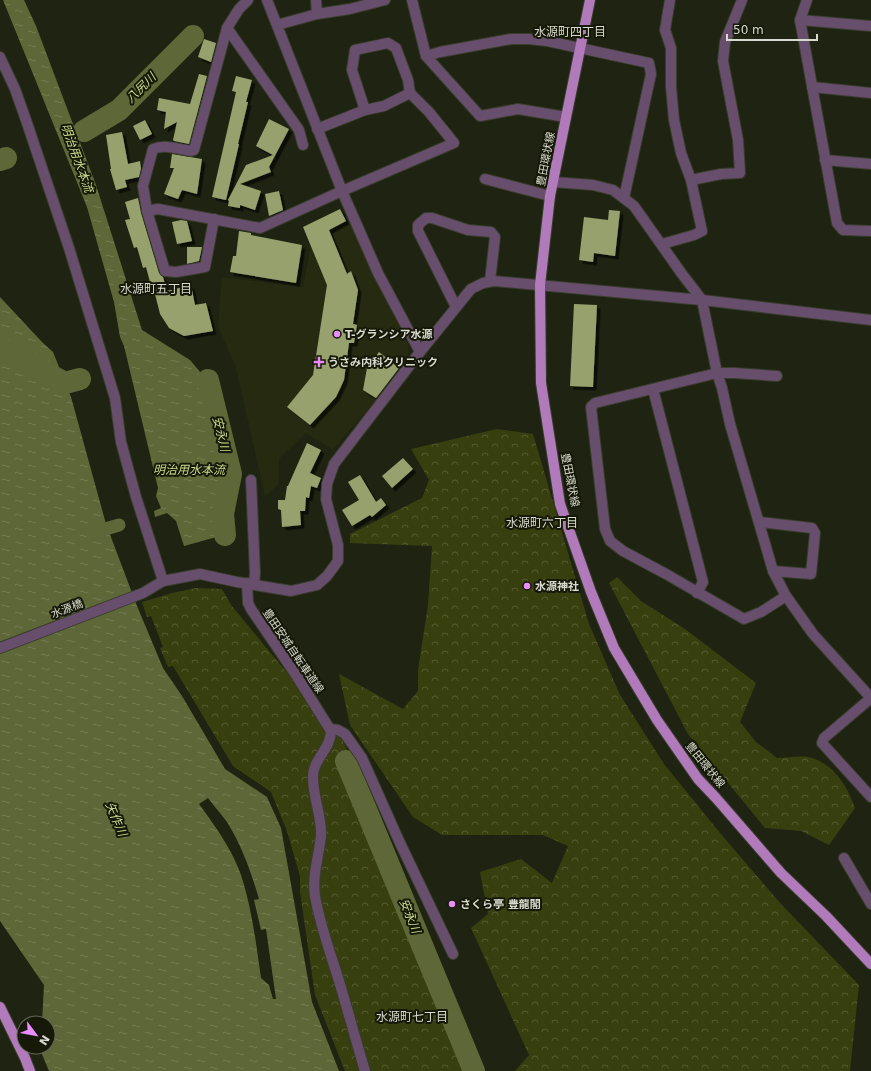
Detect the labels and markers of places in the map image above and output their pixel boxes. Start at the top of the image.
place label: T-グランシア水源 [345,328,432,341]
marker: T-グランシア水源 [332,329,342,339]
marker: うさみ内科クリニック [313,356,325,368]
place label: うさみ内科クリニック [328,356,438,369]
place label: 水源神社 [535,580,579,593]
marker: 水源神社 [522,581,532,591]
place label: さくら亭 豊龍閣 [460,898,541,911]
marker: さくら亭 豊龍閣 [447,899,457,909]

